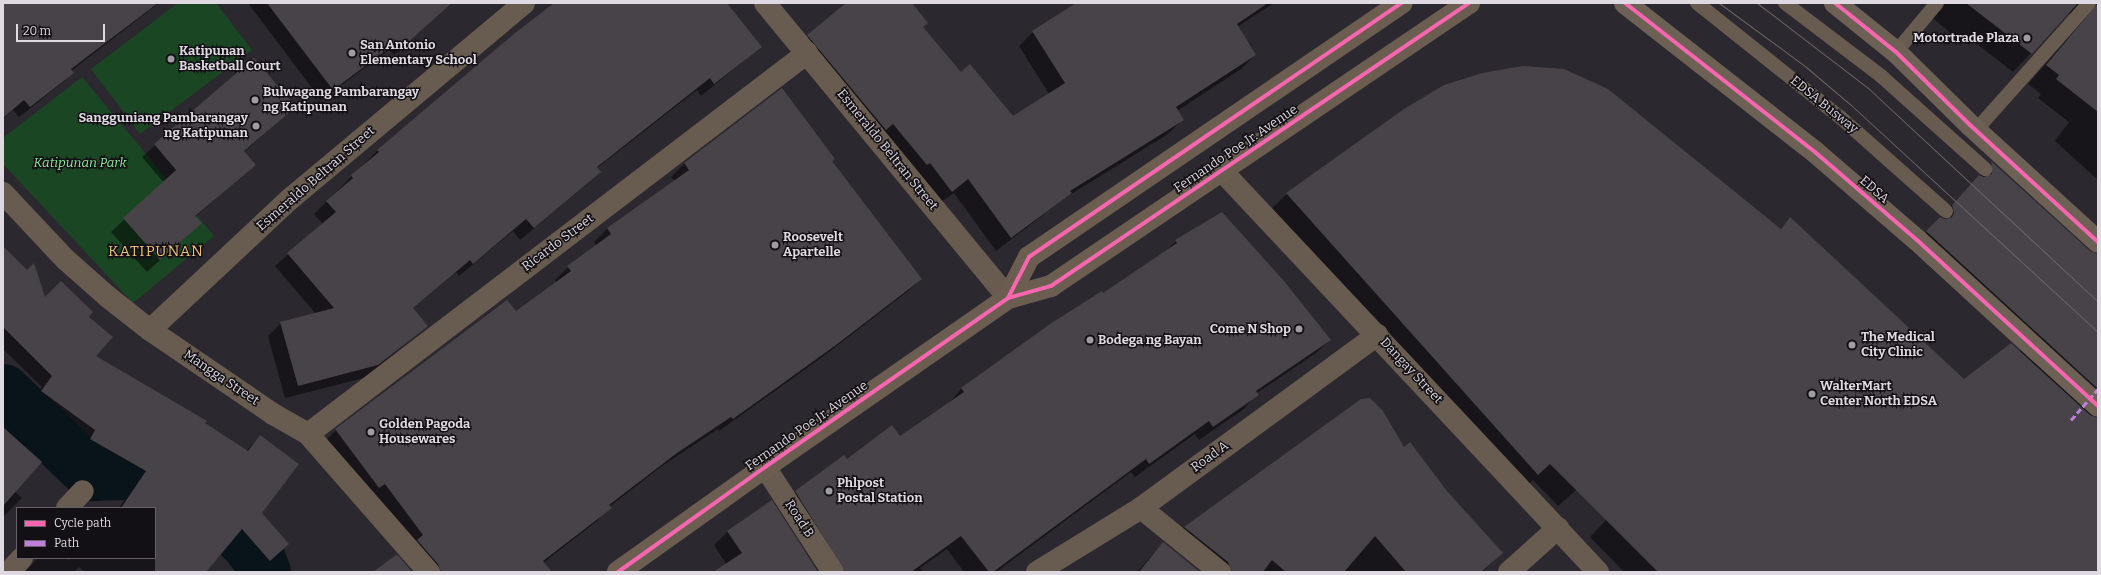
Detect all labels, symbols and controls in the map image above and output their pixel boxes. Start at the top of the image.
scale bar [18,16,107,42]
text: 20 m [23,24,51,38]
place label: Motortrade Plaza [1913,30,2019,46]
marker: Motortrade Plaza [2022,33,2032,43]
place label: San Antonio Elementary School [360,38,477,69]
place label: Katipunan Basketball Court [179,44,281,75]
marker: San Antonio Elementary School [347,48,357,58]
marker: Katipunan Basketball Court [166,54,176,64]
street label: EDSA Busway [1787,73,1861,137]
place label: Bulwagang Pambarangay ng Katipunan [263,85,419,116]
street label: Esmeraldo Beltran Street [833,86,941,214]
marker: Bulwagang Pambarangay ng Katipunan [250,95,260,105]
street label: Fernando Poe Jr. Avenue [1171,102,1301,196]
place label: Sangguniang Pambarangay ng Katipunan [78,111,248,142]
marker: Sangguniang Pambarangay ng Katipunan [251,121,261,131]
street label: Esmeraldo Beltran Street [254,123,378,235]
park label: Katipunan Park [33,155,127,171]
street label: EDSA [1856,173,1892,207]
street label: Ricardo Street [519,211,597,275]
place label: Roosevelt Apartelle [783,230,843,261]
marker: Roosevelt Apartelle [770,240,780,250]
district label: KATIPUNAN [108,243,204,261]
place label: Come N Shop [1210,321,1291,337]
marker: Come N Shop [1294,324,1304,334]
place label: The Medical City Clinic [1861,330,1935,361]
place label: Bodega ng Bayan [1098,332,1202,348]
marker: Bodega ng Bayan [1085,335,1095,345]
street label: Dangay Street [1377,335,1445,407]
marker: The Medical City Clinic [1846,339,1858,351]
street label: Mangga Street [180,347,262,409]
street label: Fernando Poe Jr. Avenue [743,378,871,474]
place label: WalterMart Center North EDSA [1820,379,1937,410]
marker: WalterMart Center North EDSA [1807,389,1817,399]
place label: Golden Pagoda Housewares [379,417,470,448]
marker: Golden Pagoda Housewares [366,427,376,437]
street label: Road A [1188,438,1232,476]
place label: Phlpost Postal Station [837,476,923,507]
marker: Phlpost Postal Station [824,486,834,496]
street label: Road B [781,497,817,541]
legend [16,507,156,559]
text: Cycle path [54,516,111,530]
text: Path [54,536,79,550]

